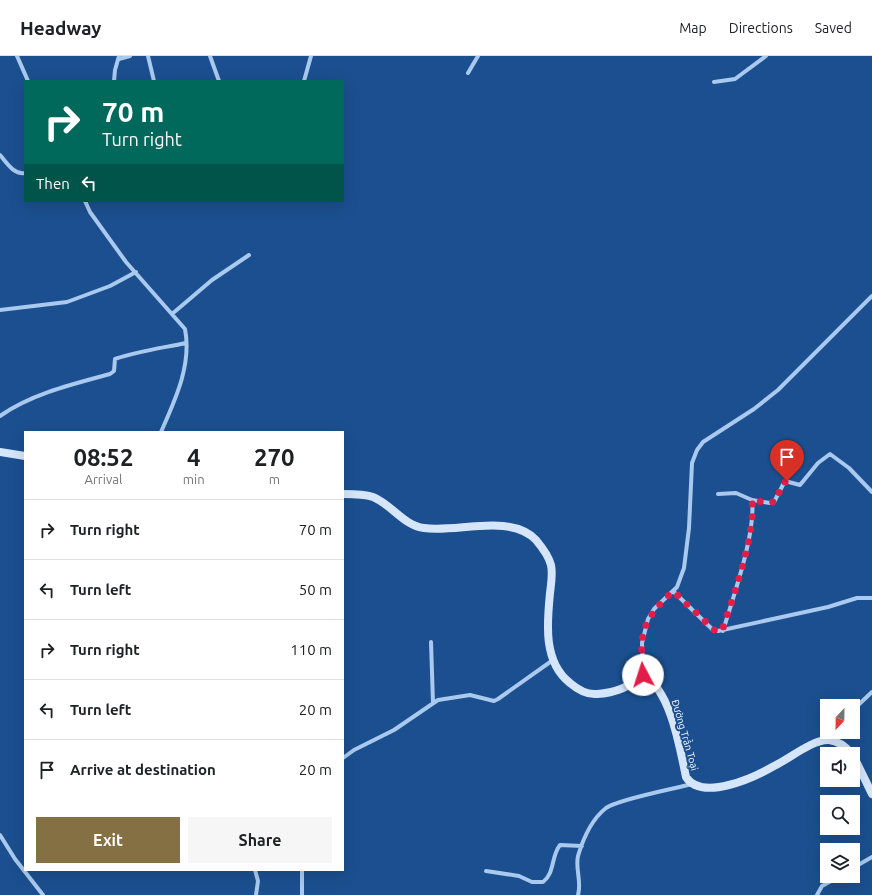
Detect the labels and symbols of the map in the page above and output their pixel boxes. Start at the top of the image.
pin [770,440,804,481]
position arrow [622,654,664,696]
street label: Đường Trần Toại [669,698,702,772]
north arrow [820,699,860,739]

